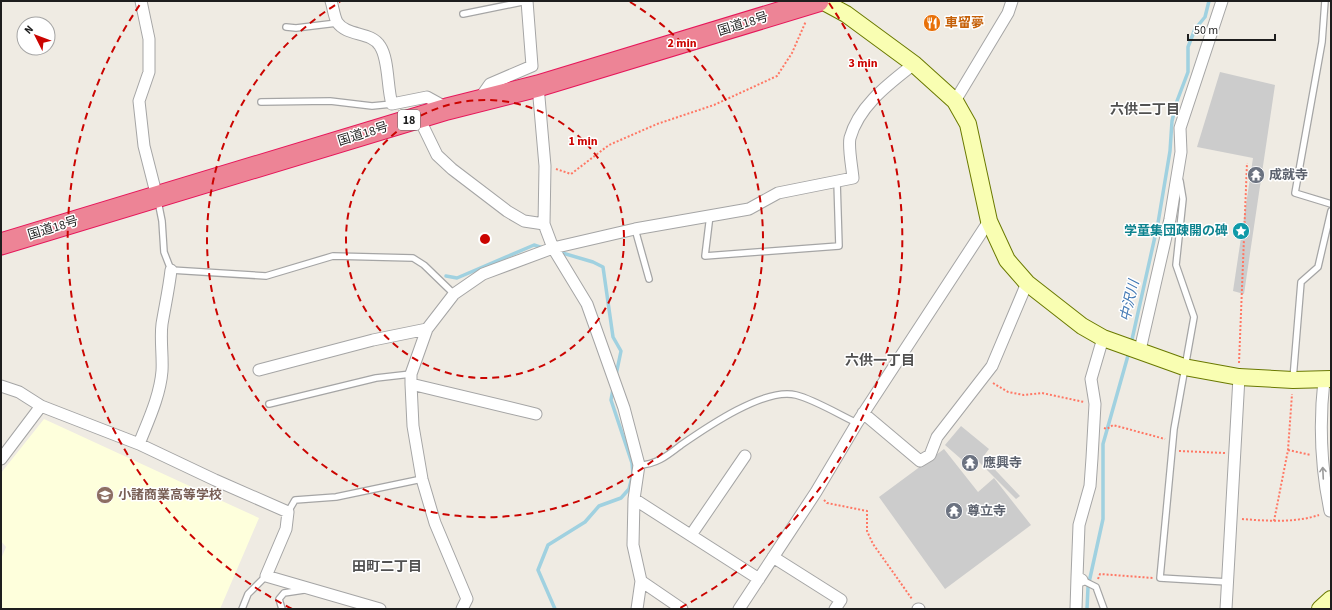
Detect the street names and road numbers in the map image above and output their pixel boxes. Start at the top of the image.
street label: 国道18号 [716,8,770,40]
road number: 18 [398,110,420,130]
street label: 国道18号 [336,118,390,150]
street label: 国道18号 [26,212,80,244]

